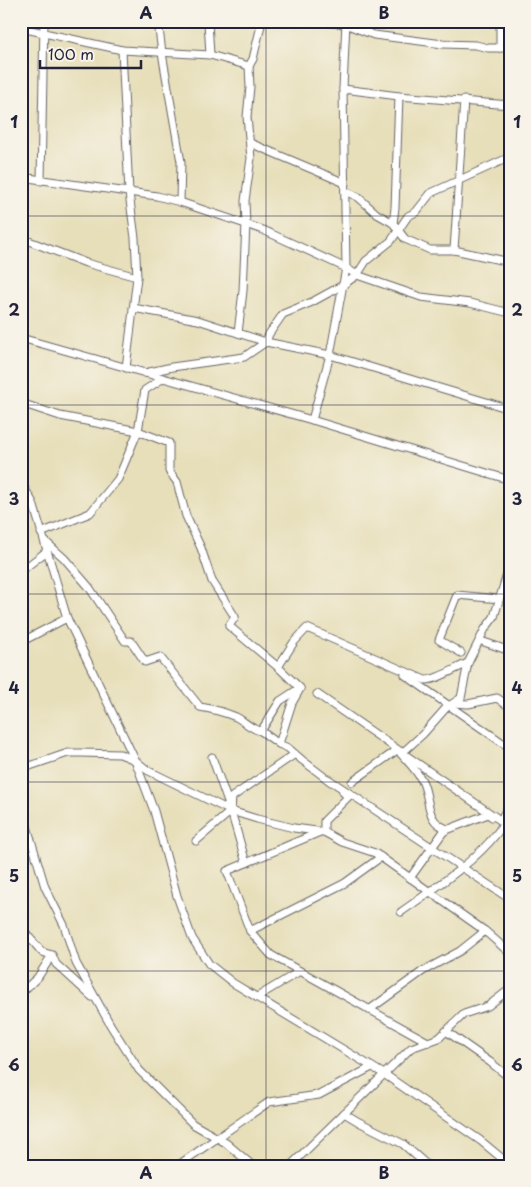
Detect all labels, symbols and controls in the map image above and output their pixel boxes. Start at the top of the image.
text: A [140,0,153,24]
text: B [379,0,390,24]
scale bar [40,38,141,70]
text: 100 m [48,42,94,65]
text: 1 [10,109,18,133]
text: 1 [513,109,521,133]
text: 2 [8,297,20,321]
text: 2 [511,297,523,321]
text: 3 [9,486,19,510]
text: 3 [512,486,522,510]
text: 4 [9,675,20,699]
text: 4 [512,675,523,699]
text: 5 [9,863,19,887]
text: 5 [512,863,522,887]
text: 6 [8,1052,20,1076]
text: 6 [511,1052,523,1076]
text: A [140,1160,153,1184]
text: B [379,1160,390,1184]

